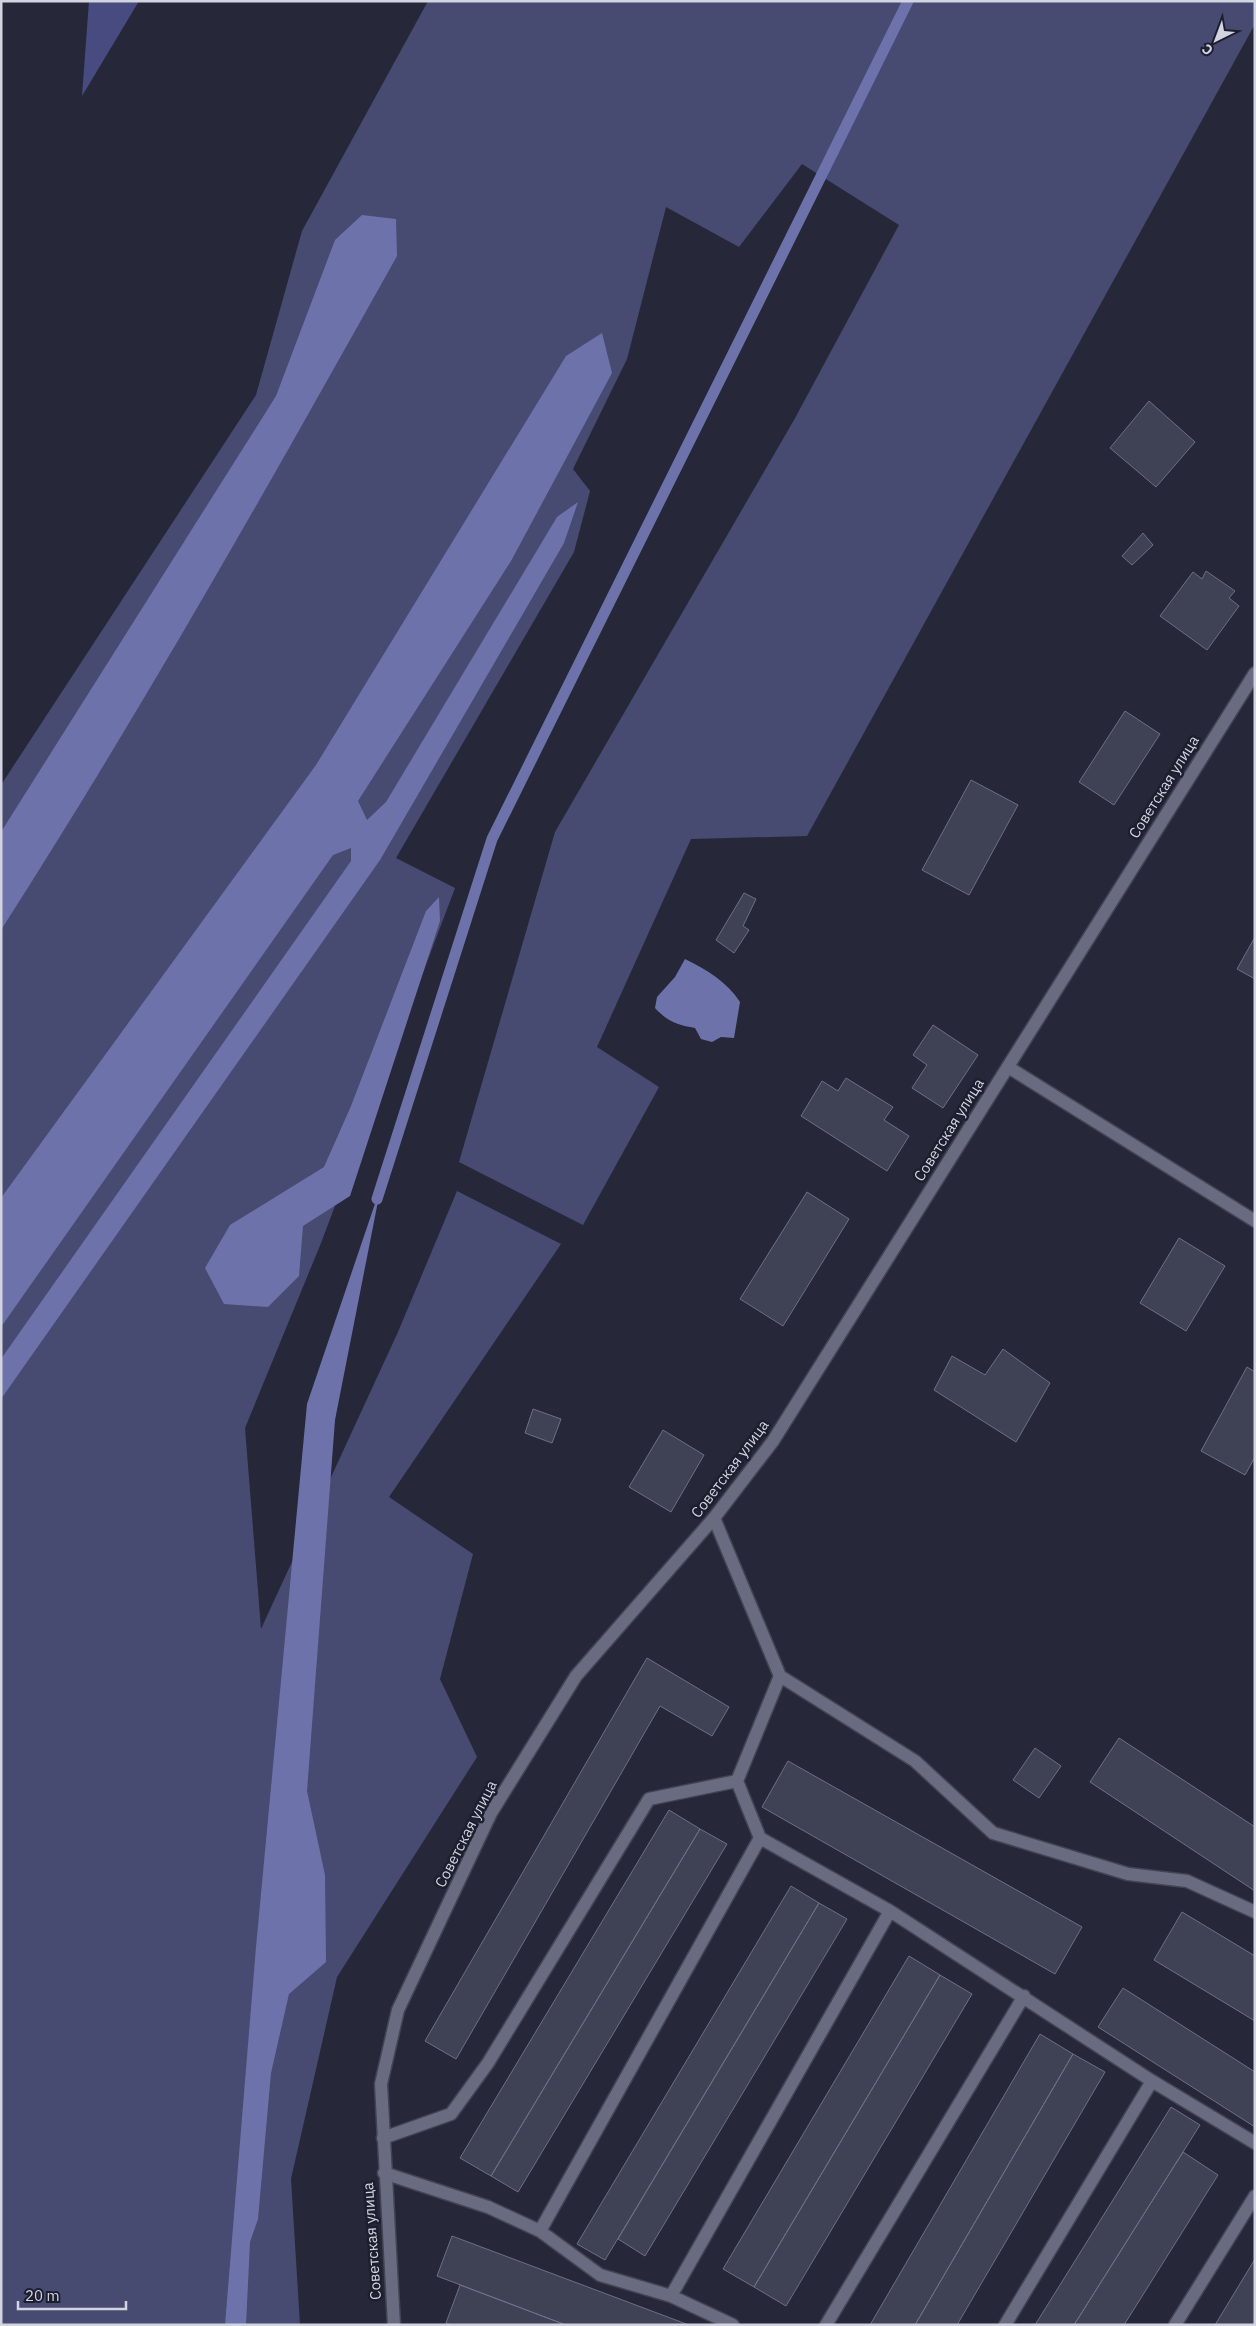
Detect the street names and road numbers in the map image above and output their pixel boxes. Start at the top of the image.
street label: Советская улица [1124,732,1203,842]
street label: Советская улица [909,1075,988,1185]
street label: Советская улица [687,1416,773,1521]
street label: Советская улица [430,1777,501,1891]
street label: Советская улица [358,2182,385,2300]

